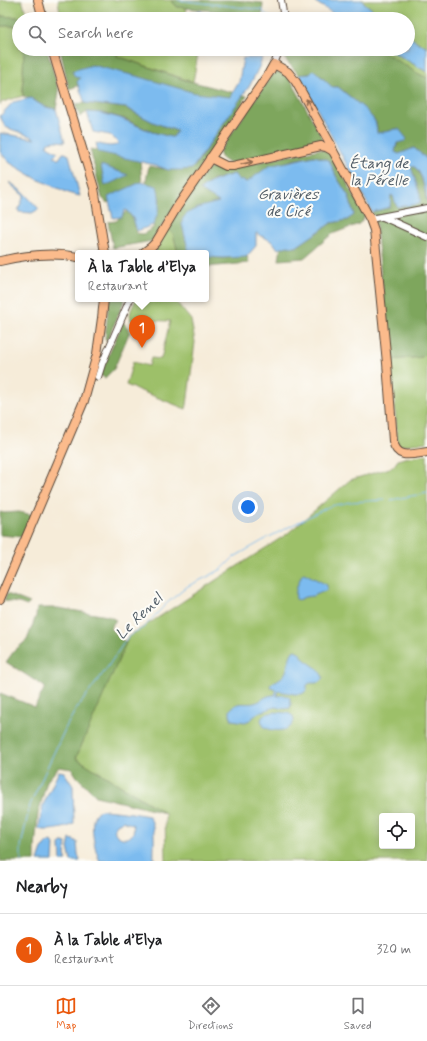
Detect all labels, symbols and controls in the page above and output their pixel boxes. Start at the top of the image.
search box [12,12,415,56]
icon: search [26,23,48,45]
text: Search here [58,24,134,44]
one-way arrow [304,98,312,110]
water label: Étang de la Pérelle [349,153,409,191]
one-way arrow [241,159,254,167]
water label: Gravières de Cicé [258,185,319,222]
popup [75,250,209,302]
text: À la Table d’Elya [88,258,196,278]
text: Restaurant [88,278,148,295]
pin: 1 [129,315,155,348]
your location [238,497,258,517]
water label: Le Renel [112,588,169,644]
map controls [379,813,415,849]
button: locate [379,813,415,849]
text: Nearby [16,876,68,898]
text: À la Table d’Elya [54,931,162,951]
text: 1 [26,941,32,958]
text: 320 m [377,941,411,958]
text: Restaurant [54,951,114,968]
tab: Map [55,995,77,1033]
tab: Directions [188,995,233,1033]
tab: Saved [344,995,372,1033]

